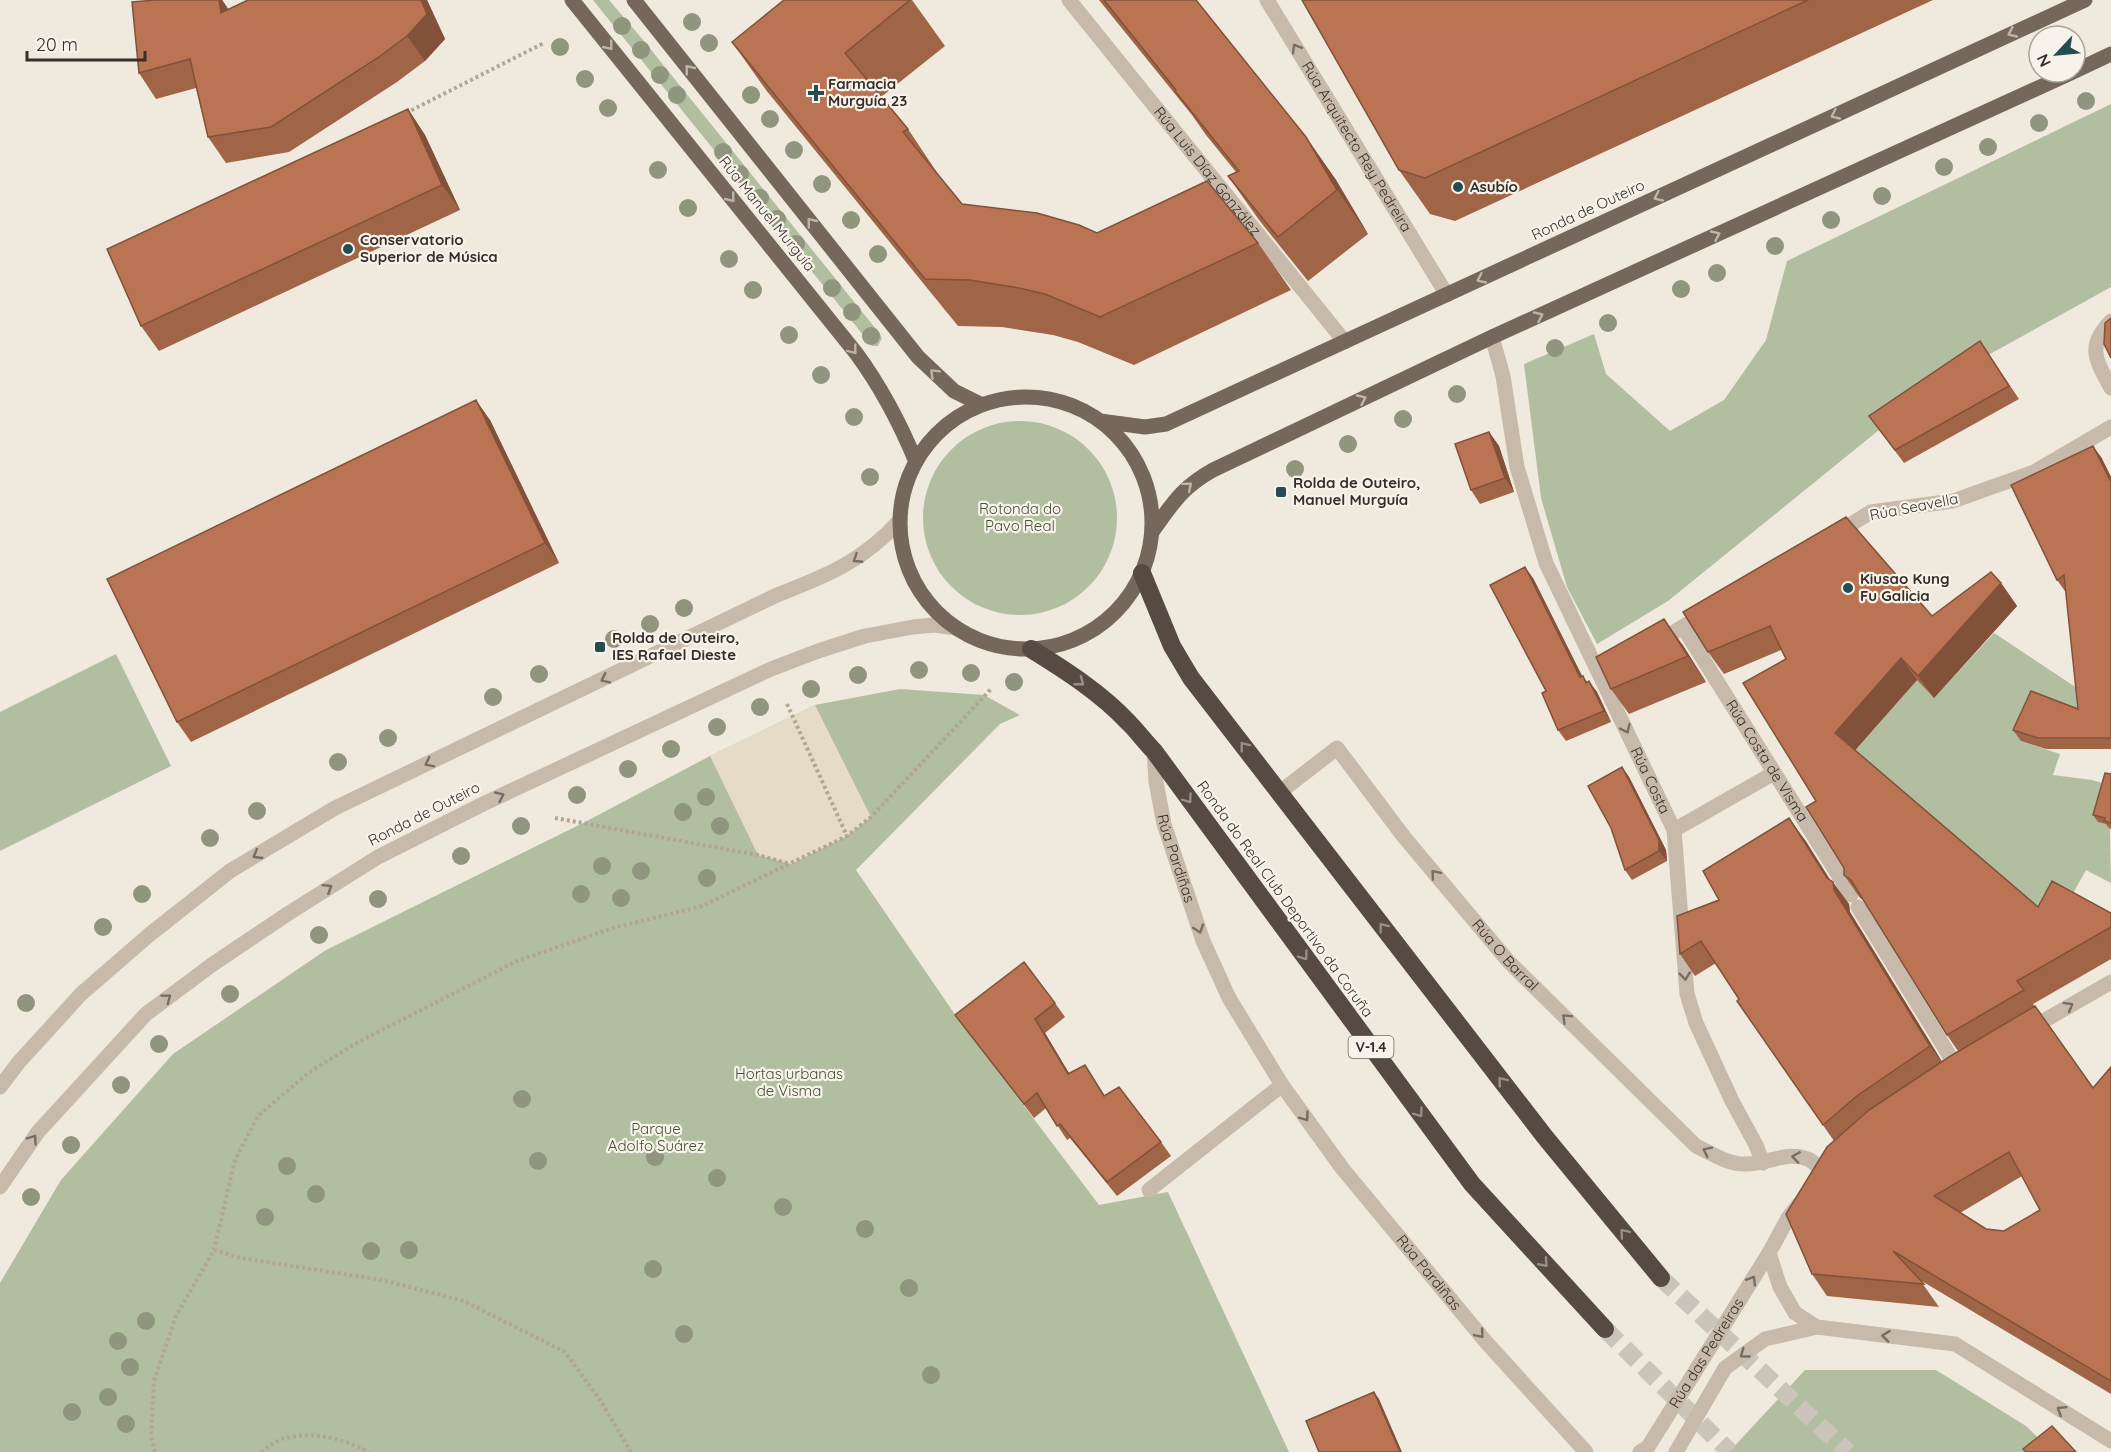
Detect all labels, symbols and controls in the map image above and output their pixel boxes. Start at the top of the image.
scale bar [27,24,146,62]
north arrow [2027,24,2087,84]
one-way arrow [2008,26,2019,38]
text: 20 m [36,33,78,56]
one-way arrow [602,39,613,50]
one-way arrow [1291,44,1303,54]
text: N [2032,51,2055,70]
street label: Rúa Arquitecto Rey Pedreira [1298,58,1416,235]
one-way arrow [686,65,697,76]
place label: Farmacia Murguía 23 [828,74,907,110]
marker: Farmacia Murguía 23 [809,86,823,100]
street label: Rúa Luis Díaz González [1150,103,1265,239]
one-way arrow [1831,108,1842,120]
street label: Rúa Manuel Murguía [715,152,820,275]
street label: Ronda de Outeiro [1528,175,1647,244]
place label: Asubío [1470,177,1518,196]
marker: Asubío [1451,180,1465,194]
one-way arrow [1654,190,1665,202]
one-way arrow [724,191,735,202]
one-way arrow [807,218,818,229]
place label: Conservatorio Superior de Música [360,230,498,266]
one-way arrow [1710,230,1721,242]
marker: Conservatorio Superior de Música [341,242,355,256]
one-way arrow [1477,272,1488,284]
one-way arrow [1532,311,1543,323]
one-way arrow [846,343,857,354]
one-way arrow [930,369,940,380]
one-way arrow [1356,394,1367,406]
place label: Rolda de Outeiro, Manuel Murguía [1293,473,1420,509]
one-way arrow [1181,482,1192,493]
marker: Rolda de Outeiro, Manuel Murguía [1274,485,1288,499]
street label: Rúa Seavella [1868,489,1960,524]
park label: Rotonda do Pavo Real [979,499,1061,535]
one-way arrow [852,551,863,562]
place label: Kiusao Kung Fu Galicia [1860,569,1949,605]
marker: Kiusao Kung Fu Galicia [1841,581,1855,595]
place label: Rolda de Outeiro, IES Rafael Dieste [612,628,739,664]
marker: Rolda de Outeiro, IES Rafael Dieste [593,640,607,654]
one-way arrow [600,671,611,683]
one-way arrow [1073,674,1084,685]
street label: Rúa Costa de Visma [1722,696,1813,825]
one-way arrow [1619,722,1631,733]
one-way arrow [1240,742,1251,753]
street label: Rúa Costa [1627,744,1675,817]
one-way arrow [425,755,436,767]
street label: Ronda de Outeiro [365,777,483,850]
street label: Ronda do Real Club Deportivo da Coruña [1193,777,1378,1021]
one-way arrow [493,791,504,803]
one-way arrow [1181,792,1192,803]
street label: Rúa Pardiñas [1153,812,1200,905]
one-way arrow [253,847,263,859]
one-way arrow [1431,870,1442,881]
one-way arrow [322,884,332,896]
street label: Rúa O Barral [1468,915,1543,995]
one-way arrow [1192,923,1204,934]
one-way arrow [1379,923,1390,934]
one-way arrow [1297,949,1308,960]
one-way arrow [1678,971,1691,980]
one-way arrow [160,994,171,1005]
one-way arrow [2063,1002,2073,1013]
one-way arrow [1562,1014,1572,1025]
road number: V-1.4 [1348,1036,1394,1058]
park label: Hortas urbanas de Visma [735,1064,843,1100]
one-way arrow [1498,1077,1509,1088]
one-way arrow [1412,1106,1423,1117]
one-way arrow [1298,1110,1309,1121]
park label: Parque Adolfo Suárez [608,1119,704,1155]
one-way arrow [26,1135,37,1146]
one-way arrow [1703,1147,1714,1159]
one-way arrow [1791,1152,1800,1164]
one-way arrow [1621,1229,1632,1240]
street label: Rúa Pardiñas [1392,1231,1466,1314]
one-way arrow [1537,1256,1548,1266]
one-way arrow [1745,1276,1757,1286]
street label: Rúa das Pedreiras [1665,1294,1748,1412]
one-way arrow [1473,1327,1484,1338]
one-way arrow [1881,1330,1890,1342]
one-way arrow [1740,1347,1751,1358]
one-way arrow [2057,1406,2067,1418]

